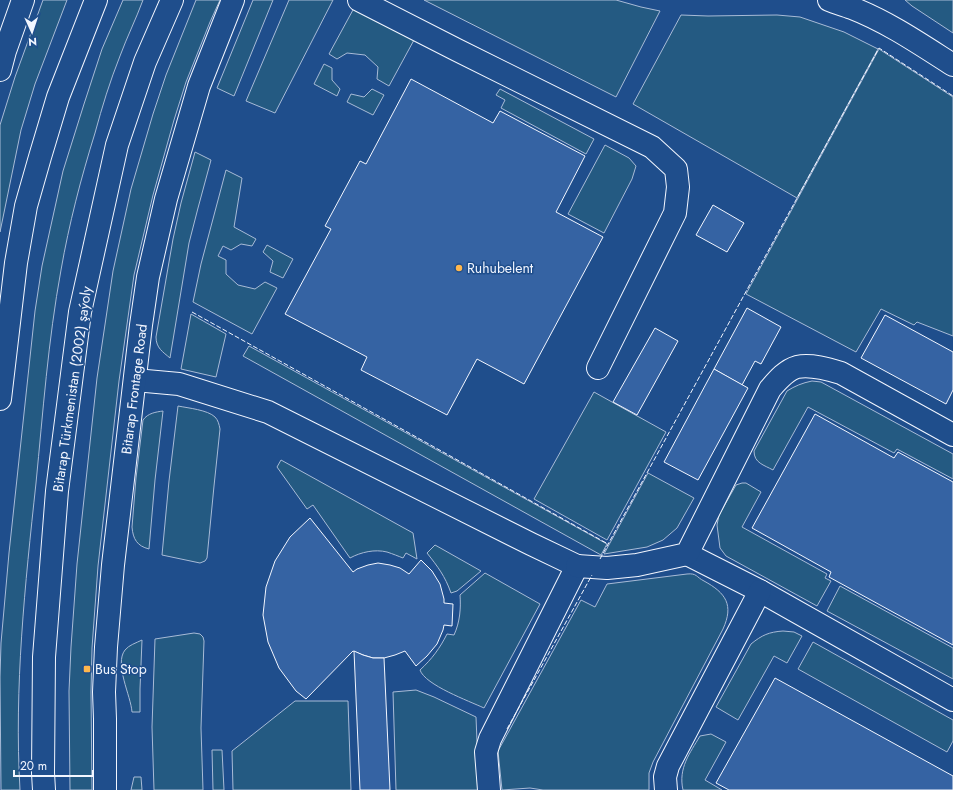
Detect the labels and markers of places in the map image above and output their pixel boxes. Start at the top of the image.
place label: Ruhubelent [467,258,534,278]
marker: Ruhubelent [454,263,464,273]
place label: Bus Stop [95,659,147,679]
marker: Bus Stop [82,664,92,674]

